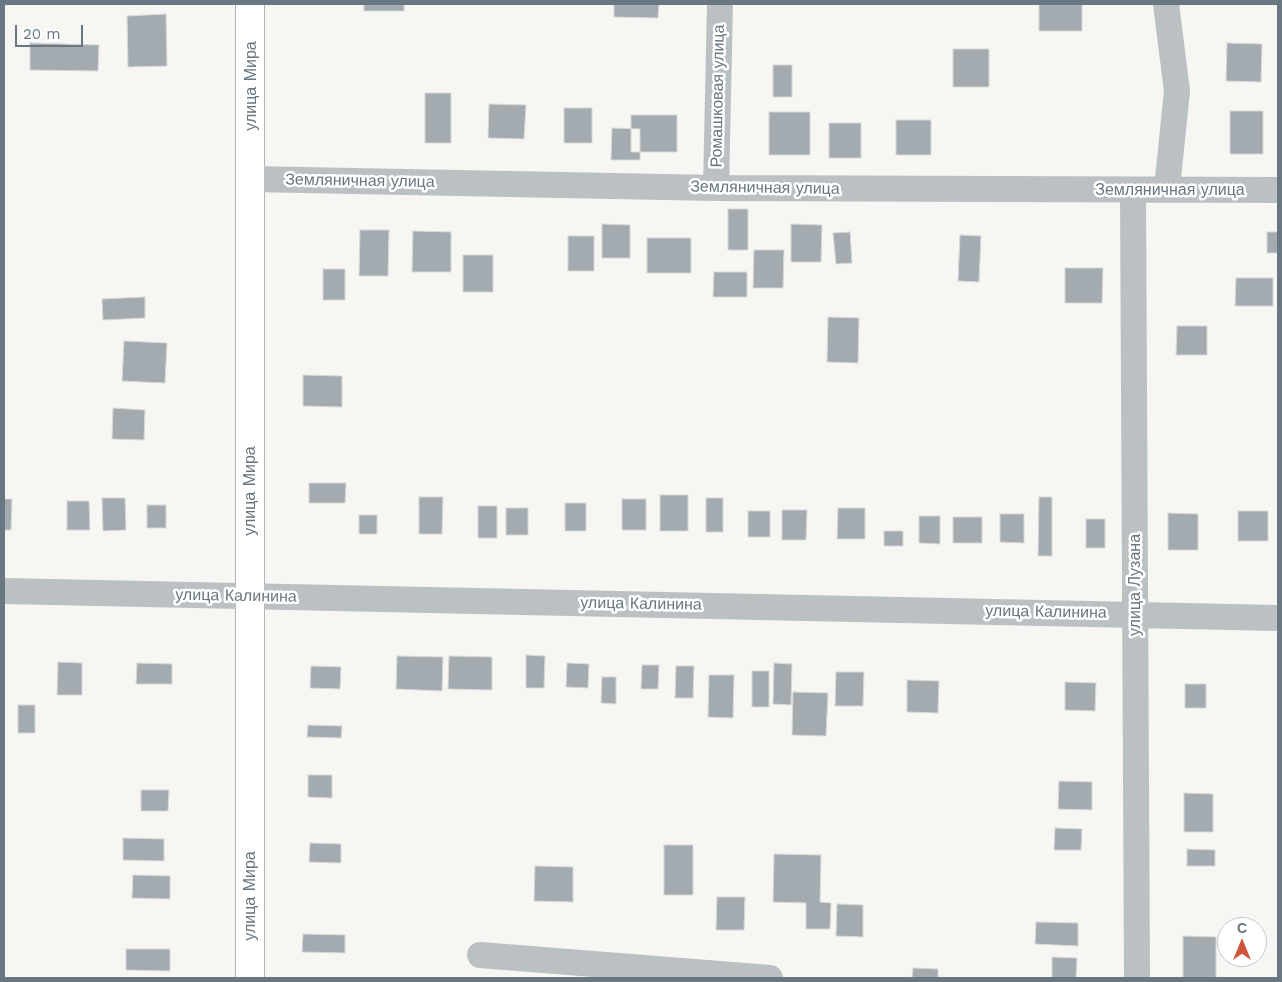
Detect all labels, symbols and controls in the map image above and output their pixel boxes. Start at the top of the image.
scale bar [18,15,85,47]
street label: Ромашковая улица [707,24,729,168]
text: 20 m [23,25,61,43]
street label: улица Мира [241,41,261,131]
street label: Земляничная улица [285,170,435,192]
street label: Земляничная улица [690,177,840,199]
street label: Земляничная улица [1095,180,1245,200]
street label: улица Мира [240,446,260,536]
street label: улица Лузана [1125,534,1145,636]
street label: улица Калинина [175,585,297,607]
street label: улица Калинина [580,593,702,615]
street label: улица Калинина [985,601,1107,623]
street label: улица Мира [240,851,260,941]
north arrow [1217,917,1267,967]
text: С [1237,920,1247,936]

